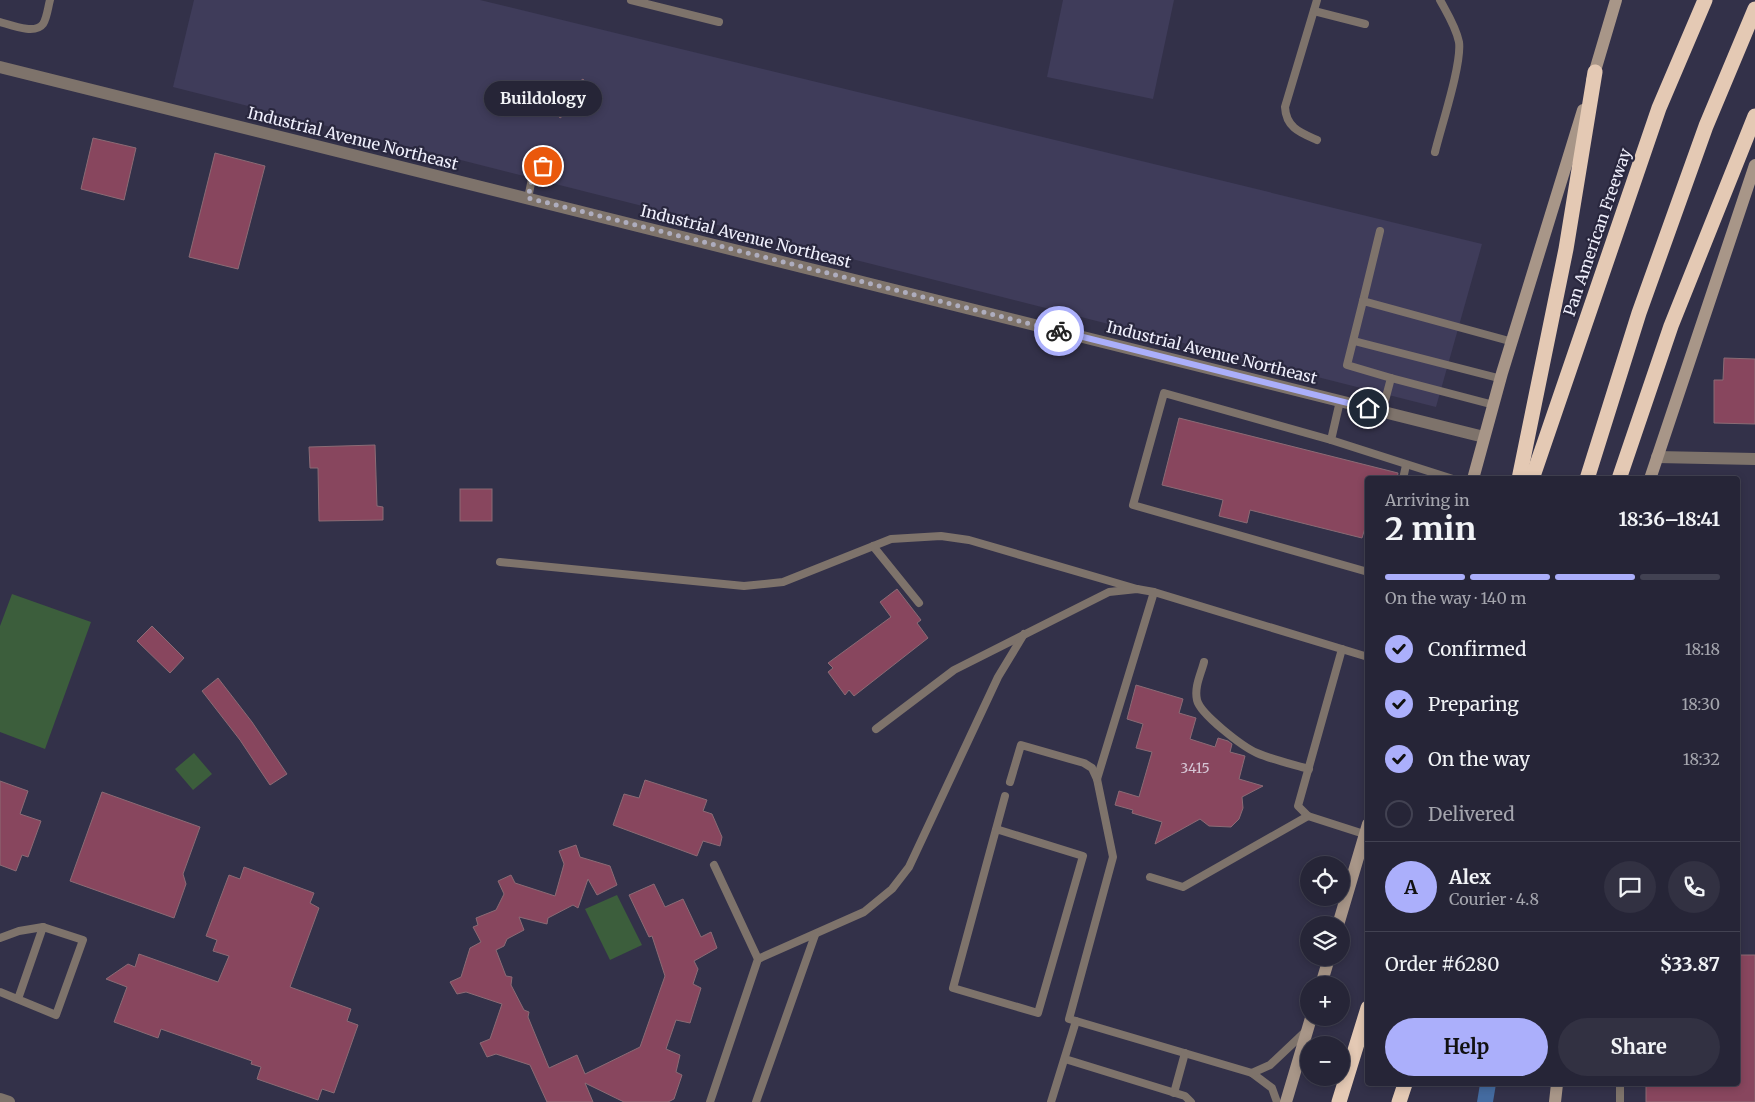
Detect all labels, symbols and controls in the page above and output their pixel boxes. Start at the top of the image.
callout: Buildology [484,81,602,116]
text: Buildology [500,88,586,108]
street label: Industrial Avenue Northeast [246,102,461,174]
pin [522,145,564,187]
street label: Pan American Freeway [1559,145,1635,319]
icon: bag [529,152,557,180]
street label: Industrial Avenue Northeast [639,200,854,272]
courier [1034,306,1084,356]
street label: Industrial Avenue Northeast [1105,316,1320,388]
icon: bike [1045,317,1073,345]
pin [1347,387,1389,429]
icon: home [1354,394,1382,422]
text: Arriving in [1385,490,1470,510]
text: 18:36–18:41 [1619,507,1720,531]
text: 2 min [1385,509,1476,549]
text: On the way · 140 m [1385,588,1526,608]
icon: check [1385,635,1413,663]
text: Confirmed [1428,637,1526,661]
text: 18:18 [1685,639,1720,659]
icon: check [1385,690,1413,718]
text: Preparing [1428,692,1519,716]
text: 18:30 [1682,694,1720,714]
icon: check [1385,745,1413,773]
text: On the way [1428,747,1530,771]
text: 18:32 [1683,749,1720,769]
house number: 3415 [1180,759,1210,777]
text: Delivered [1428,802,1515,826]
map controls [1300,856,1350,1086]
button: locate [1300,856,1350,906]
button: chat [1604,861,1656,913]
button: phone [1668,861,1720,913]
text: Alex [1449,865,1491,889]
text: A [1404,875,1418,899]
text: Courier · 4.8 [1449,889,1539,909]
button: layers [1300,916,1350,966]
text: Order #6280 [1385,952,1499,976]
text: $33.87 [1660,952,1720,976]
button: + [1300,976,1350,1026]
button: Help [1385,1018,1548,1076]
button: Share [1558,1018,1720,1076]
button: − [1300,1036,1350,1086]

